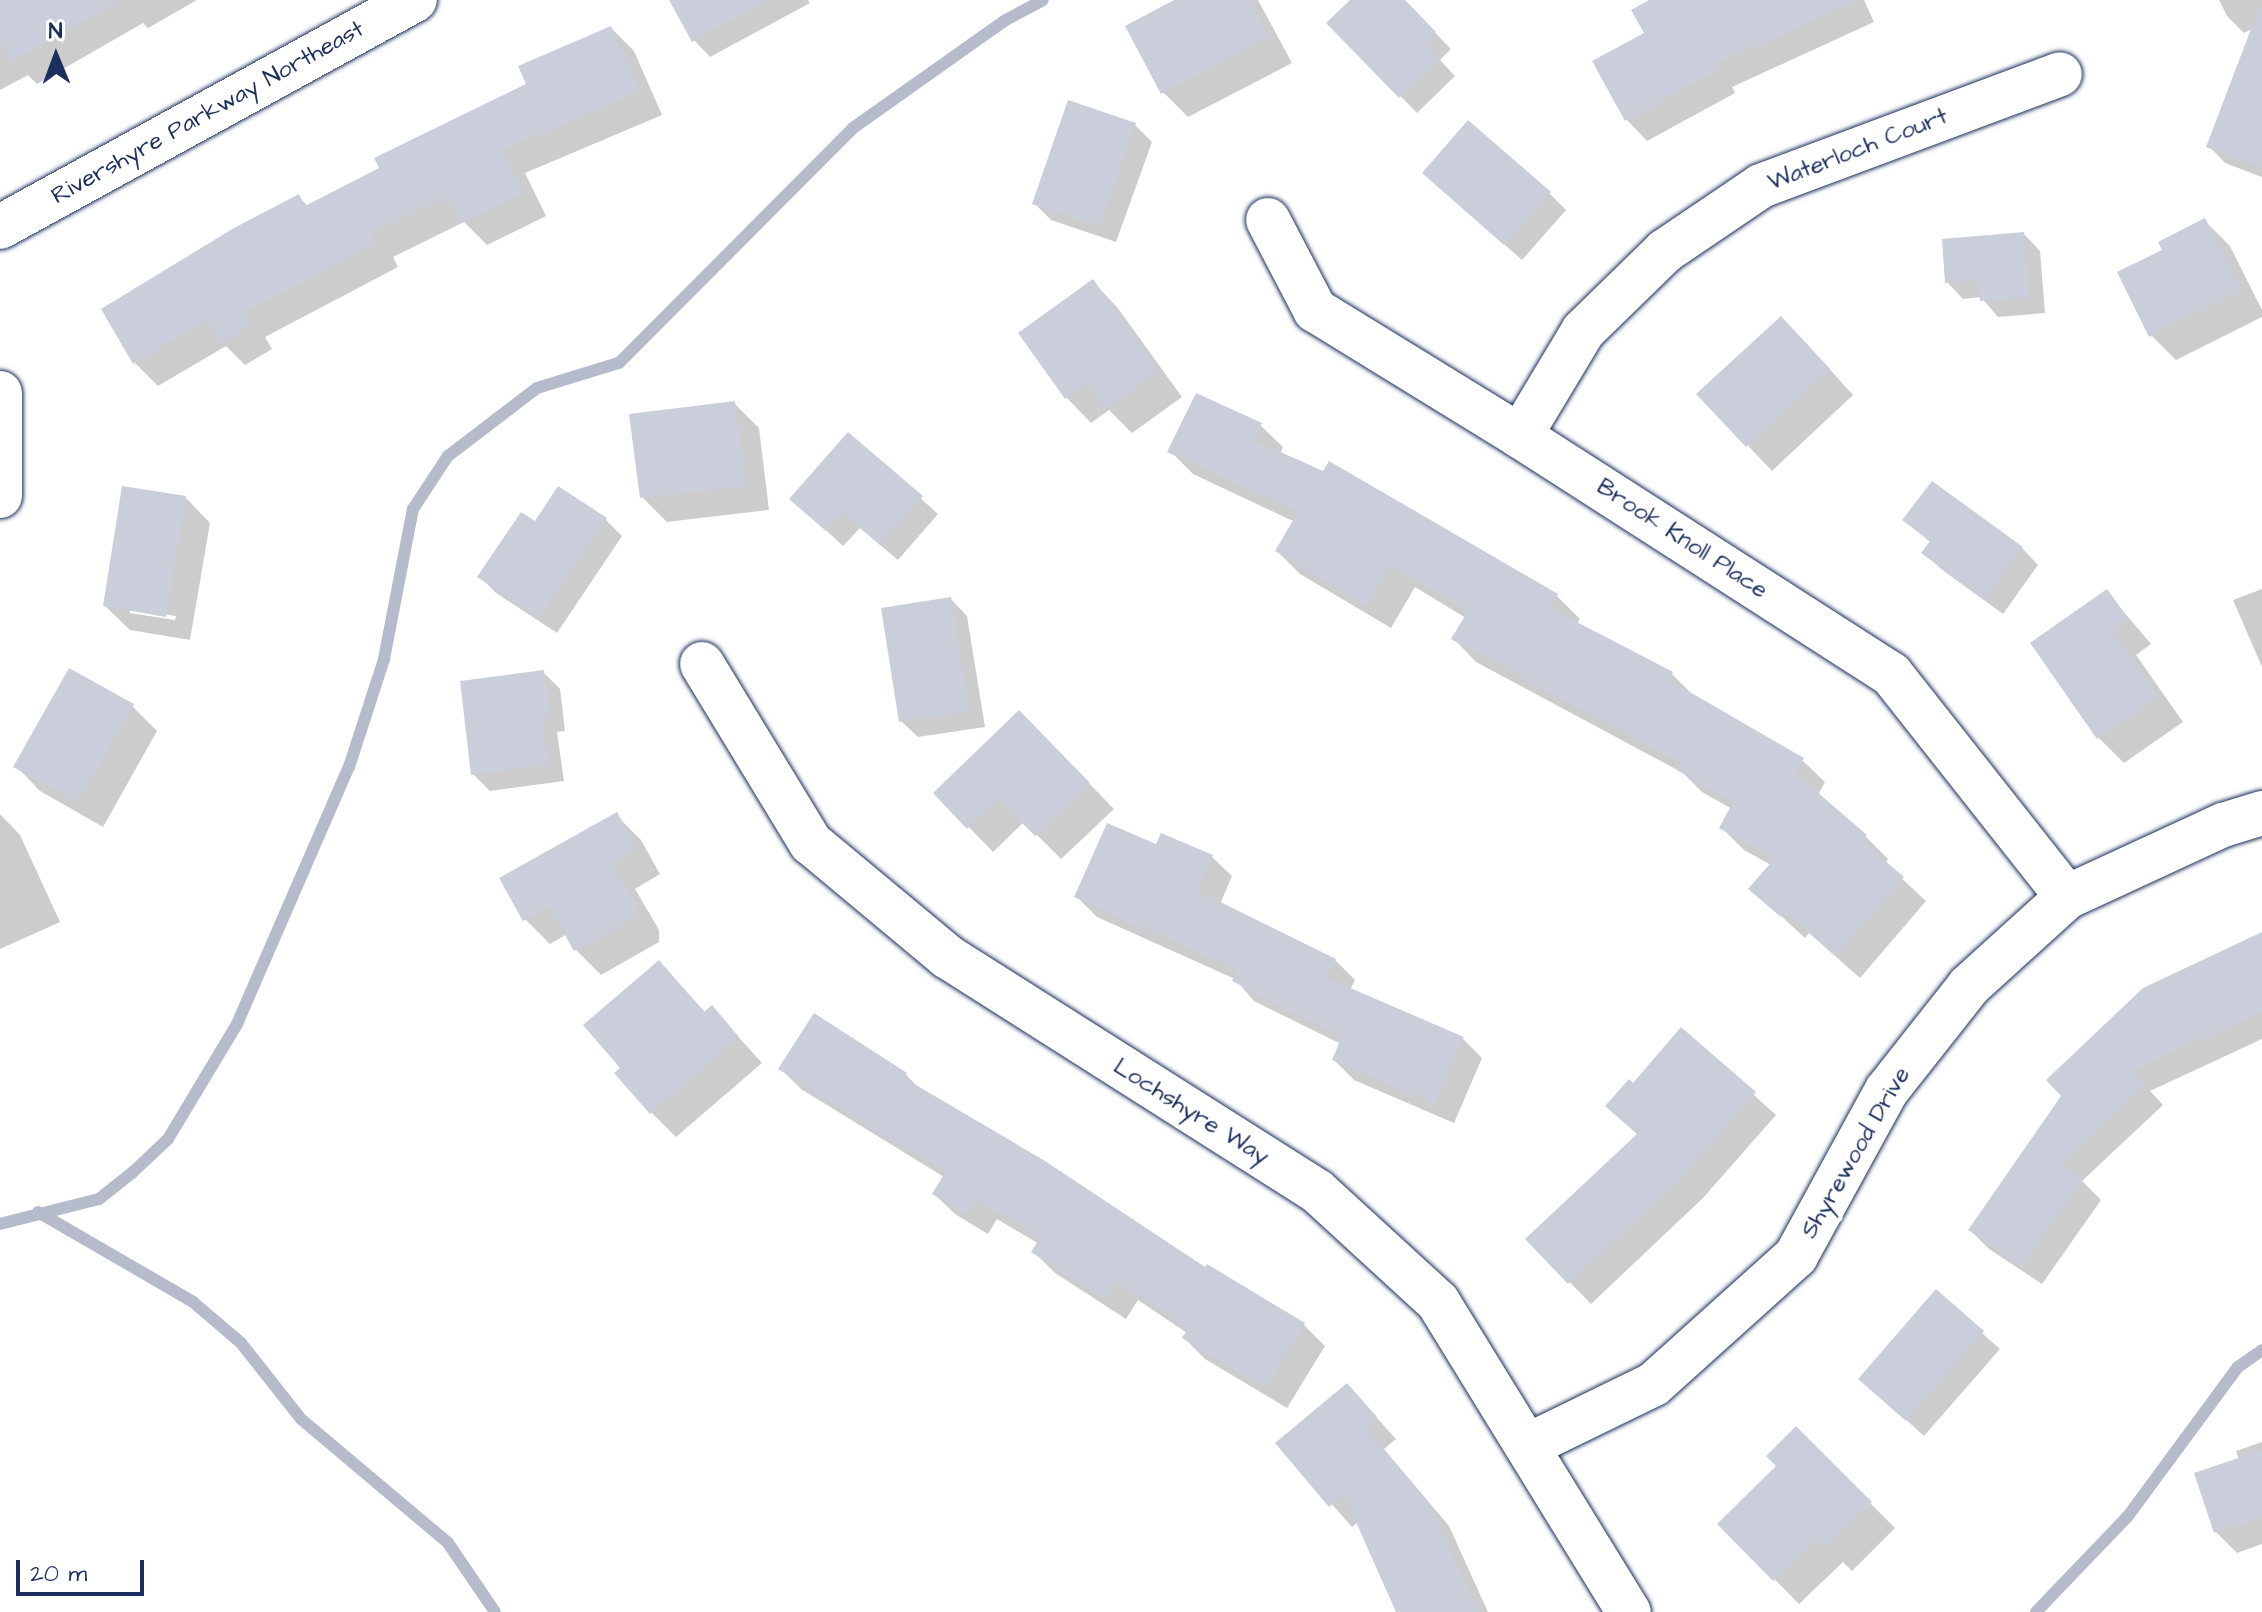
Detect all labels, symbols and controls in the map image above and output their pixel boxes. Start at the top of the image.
street label: Rivershyre Parkway Northeast [47,15,369,211]
north arrow [16,16,96,96]
street label: Waterloch Court [1764,102,1952,198]
street label: Brook Knoll Place [1591,473,1773,605]
street label: Lochshyre Way [1108,1053,1274,1171]
street label: Shyrewood Drive [1795,1062,1917,1244]
scale bar [20,1544,148,1594]
text: 20 m [30,1557,87,1591]

